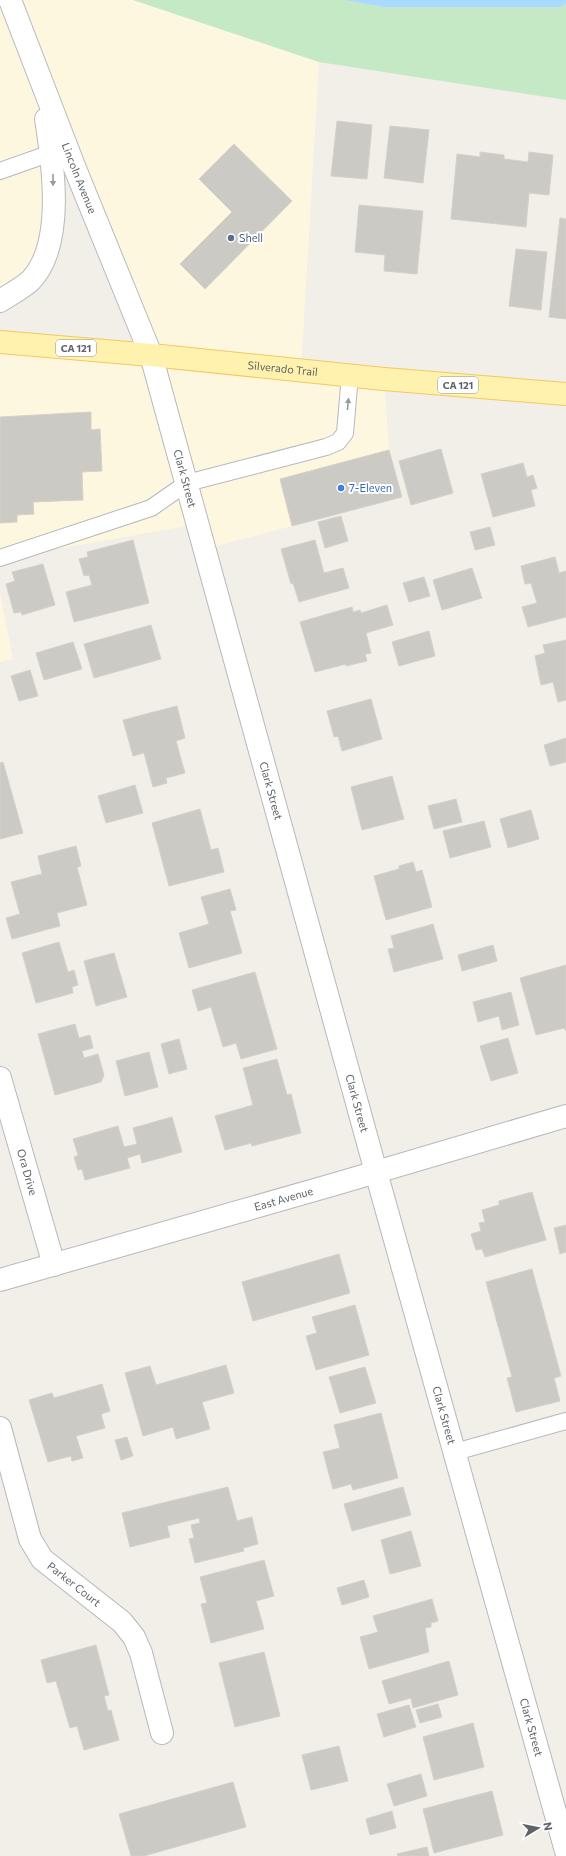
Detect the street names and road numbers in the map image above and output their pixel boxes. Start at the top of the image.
street label: Lincoln Avenue [60,141,100,215]
road number: CA 121 [56,340,96,356]
street label: Silverado Trail [247,358,318,378]
road number: CA 121 [438,377,478,393]
street label: Clark Street [171,448,200,509]
street label: Clark Street [257,760,286,822]
street label: Clark Street [343,1072,372,1134]
street label: Ora Drive [15,1147,41,1197]
street label: East Avenue [253,1184,315,1213]
street label: Clark Street [430,1385,459,1446]
street label: Parker Court [45,1559,104,1609]
street label: Clark Street [518,1697,546,1758]

